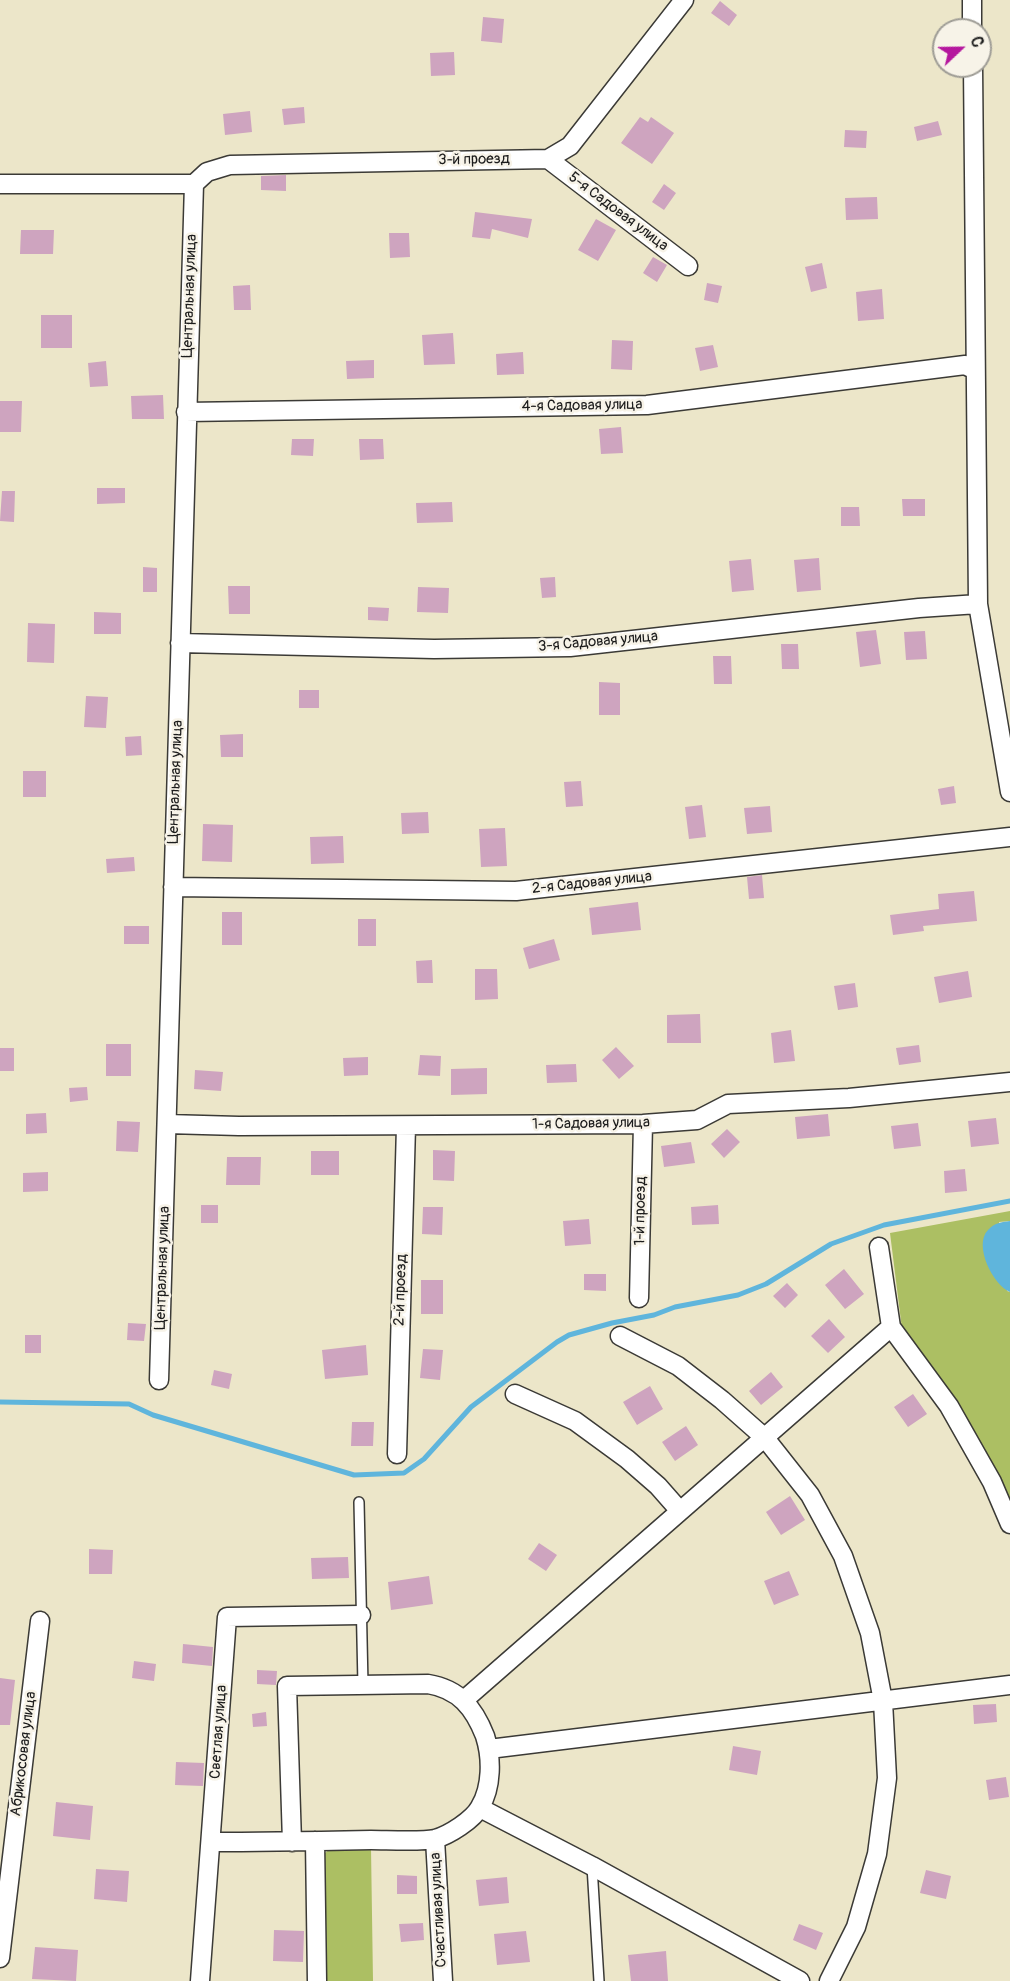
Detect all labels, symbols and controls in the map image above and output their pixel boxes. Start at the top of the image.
north arrow [932,18,992,78]
text: С [966,34,988,50]
street label: 3-й проезд [438,150,510,170]
street label: 5-я Садовая улица [565,169,671,255]
street label: Центральная улица [179,234,201,358]
street label: 4-я Садовая улица [522,396,642,416]
street label: 3-я Садовая улица [537,628,659,656]
street label: Центральная улица [165,720,187,844]
street label: 2-я Садовая улица [531,868,653,898]
street label: 1-я Садовая улица [532,1114,650,1134]
street label: 1-й проезд [631,1176,651,1246]
street label: Центральная улица [152,1206,174,1330]
street label: 2-й проезд [391,1254,411,1326]
street label: Светлая улица [207,1684,231,1780]
street label: Абрикосовая улица [7,1691,41,1817]
street label: Счастливая улица [427,1852,451,1968]

